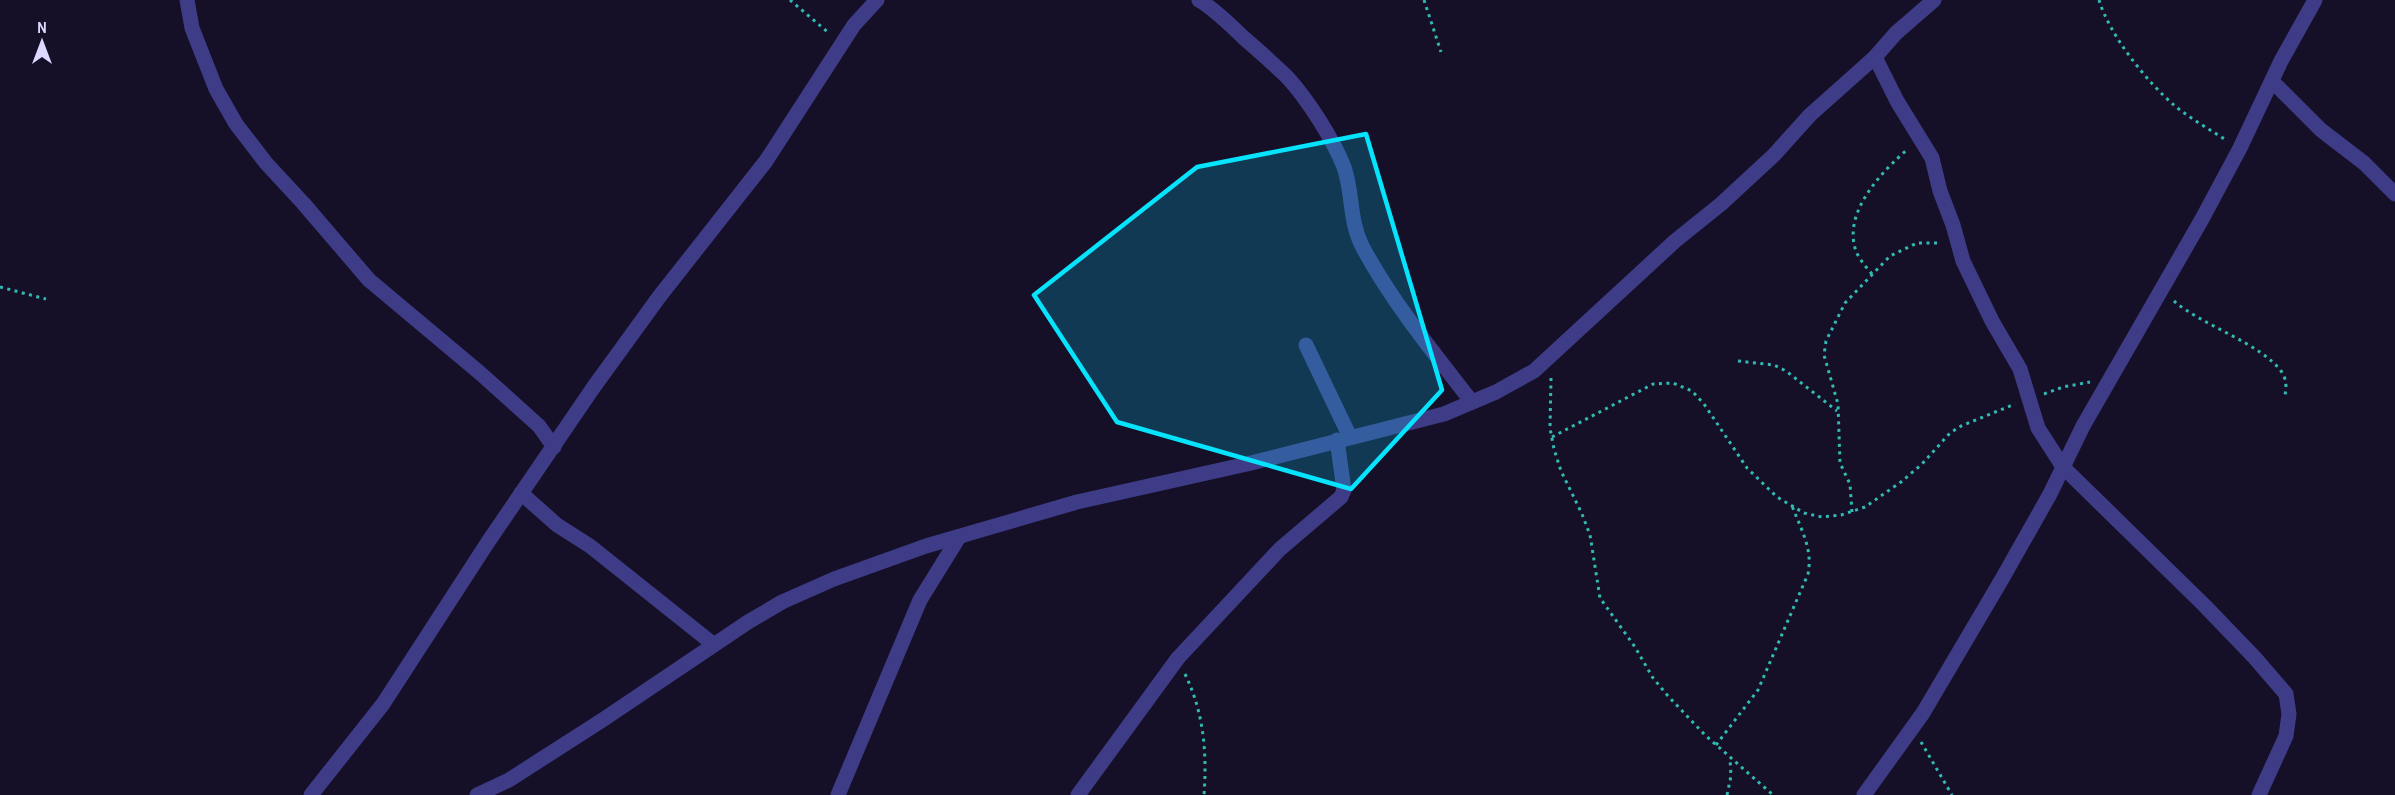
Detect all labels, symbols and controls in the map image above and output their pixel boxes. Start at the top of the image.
north arrow [12,12,72,72]
text: N [37,16,47,38]

